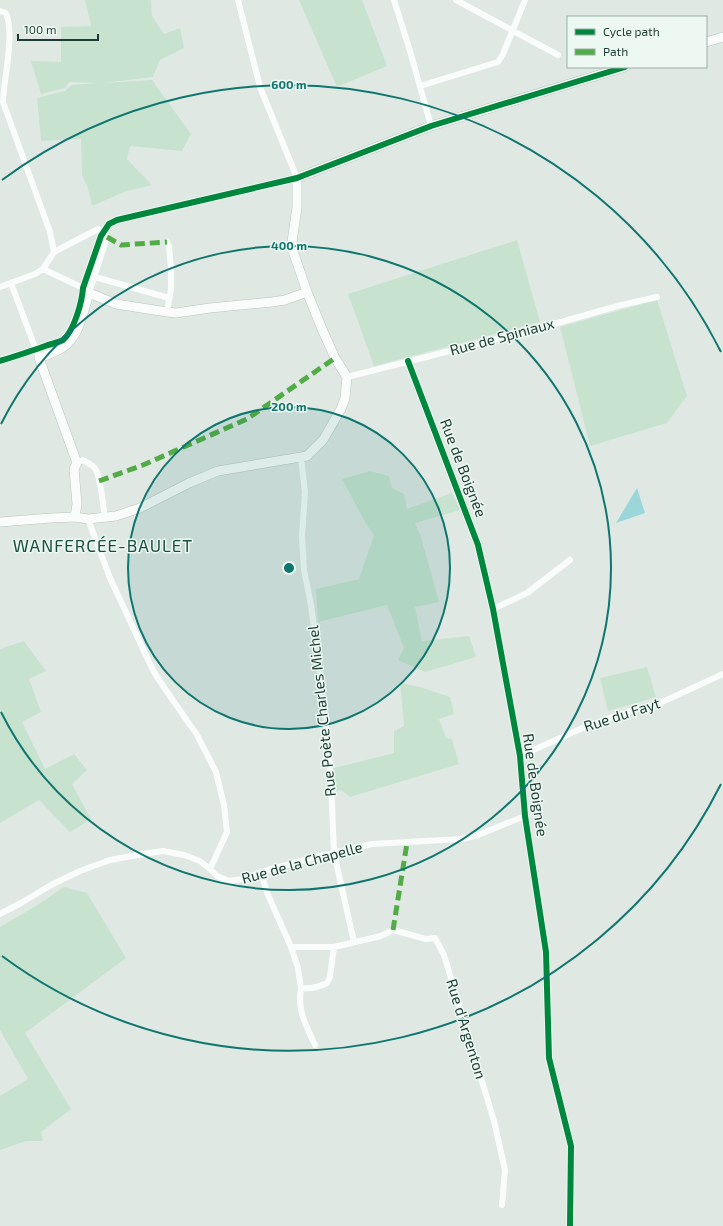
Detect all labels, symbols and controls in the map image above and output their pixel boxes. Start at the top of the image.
scale bar [18,16,98,42]
legend [567,16,707,68]
text: 100 m [24,22,56,36]
text: Cycle path [603,24,660,38]
text: Path [603,44,628,58]
text: 600 m [271,77,307,91]
text: 400 m [271,238,307,252]
street label: Rue de Spiniaux [448,313,556,359]
text: 200 m [271,399,307,413]
street label: Rue de Boignée [437,416,491,519]
district label: WANFERCÉE-BAULET [13,535,193,555]
centre of rings [282,561,296,575]
street label: Rue Poète Charles Michel [303,624,339,798]
street label: Rue du Fayt [581,693,662,735]
street label: Rue de Boignée [520,732,552,838]
street label: Rue de la Chapelle [239,837,364,887]
street label: Rue d'Argenton [443,976,491,1081]

